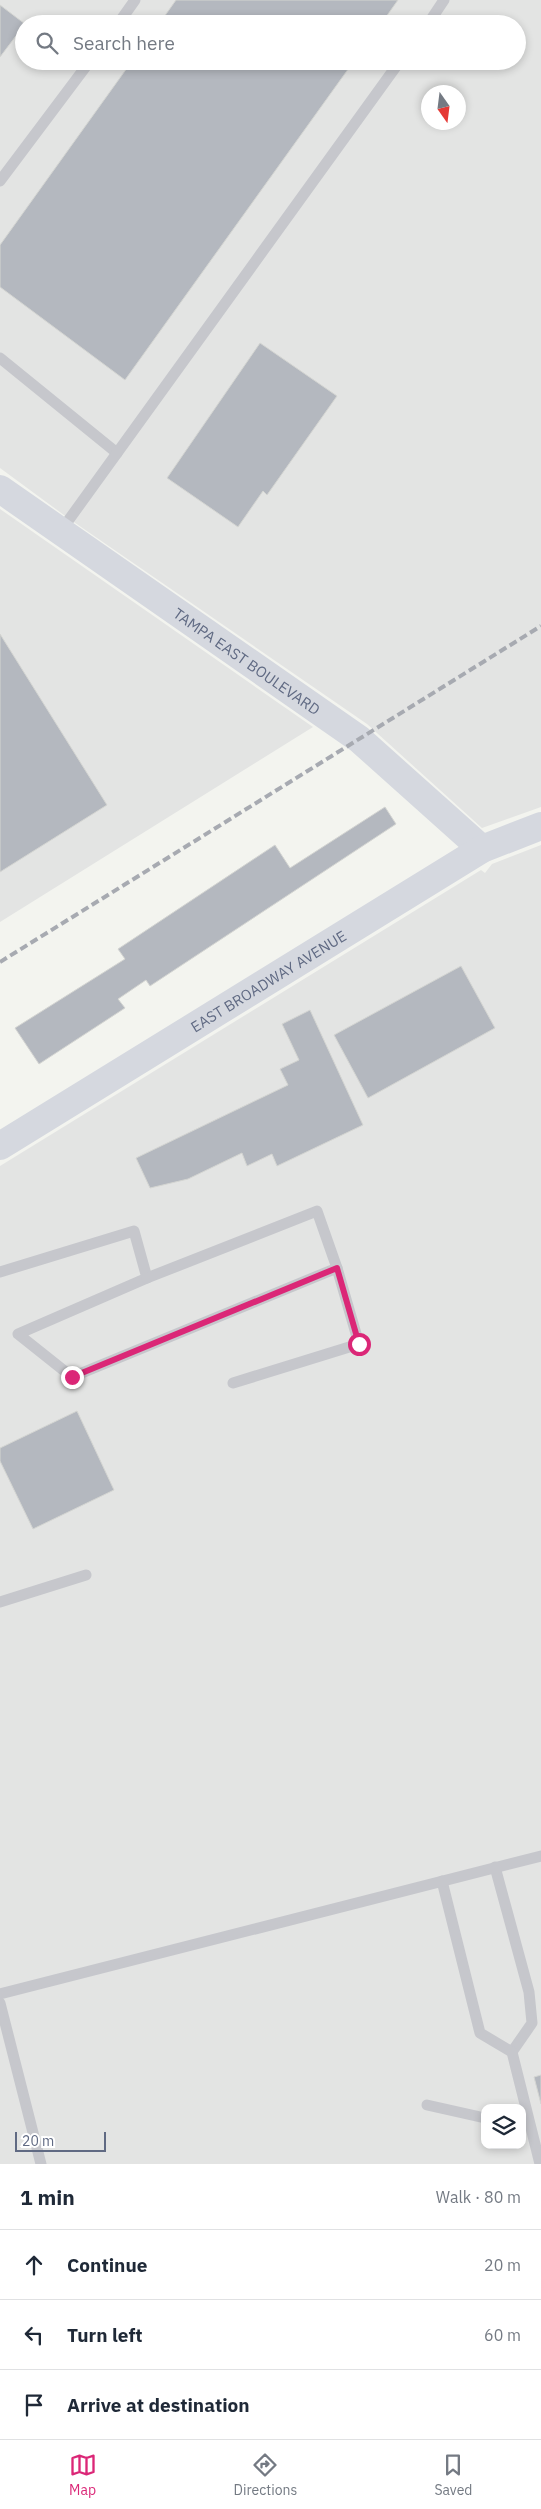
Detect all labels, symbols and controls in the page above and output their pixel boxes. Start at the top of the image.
search box [15,15,526,70]
icon: search [33,29,61,57]
text: Search here [73,31,175,55]
north arrow [421,85,466,130]
street label: TAMPA EAST BOULEVARD [170,603,324,719]
street label: EAST BROADWAY AVENUE [187,926,350,1036]
route start [348,1333,371,1356]
route end [61,1366,84,1389]
map controls [481,2104,526,2149]
button: layers [481,2104,526,2149]
scale bar [15,2129,106,2152]
text: 20 m [22,2132,54,2150]
text: 1 min [20,2183,75,2211]
text: Walk · 80 m [436,2187,521,2207]
icon: ahead [20,2251,48,2279]
text: Continue [67,2253,147,2277]
text: 20 m [484,2255,521,2275]
icon: left [20,2321,48,2349]
text: Turn left [67,2323,143,2347]
text: 60 m [484,2325,521,2345]
icon: arrive [20,2391,48,2419]
text: Arrive at destination [67,2393,250,2417]
tab: Map [69,2451,97,2499]
tab: Directions [234,2451,297,2499]
tab: Saved [434,2451,472,2499]

